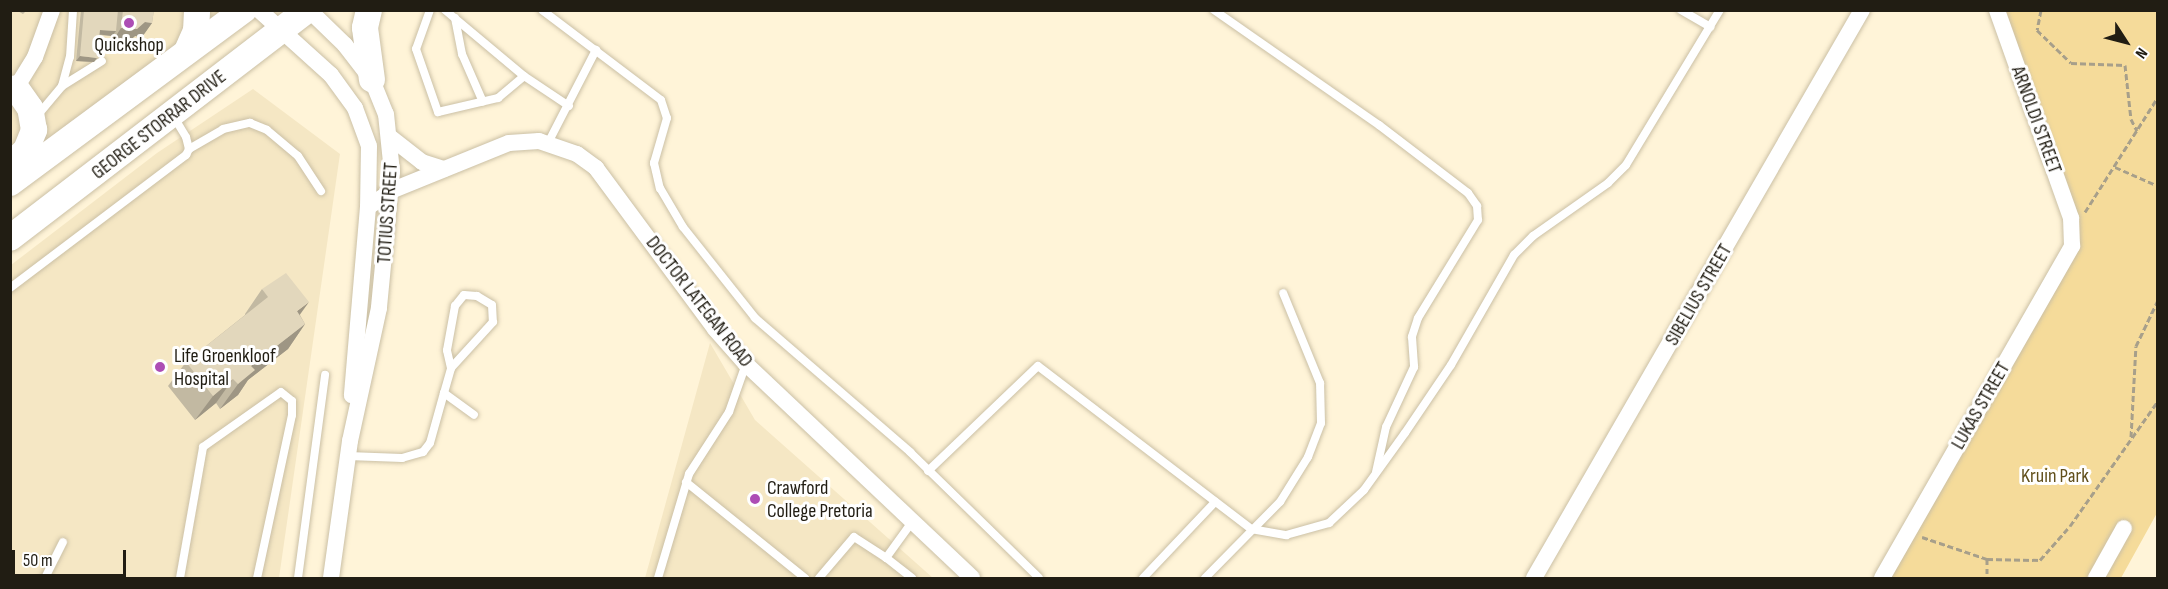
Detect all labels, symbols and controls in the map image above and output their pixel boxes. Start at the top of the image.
north arrow [2096,12,2156,72]
marker: Quickshop [122,16,136,30]
place label: Quickshop [94,33,164,57]
text: N [2131,44,2151,62]
street label: ARNOLDI STREET [2005,63,2067,177]
street label: GEORGE STORRAR DRIVE [87,65,231,185]
street label: TOTIUS STREET [372,162,404,264]
street label: DOCTOR LATEGAN ROAD [640,232,758,372]
street label: SIBELIUS STREET [1660,240,1738,350]
place label: Life Groenkloof Hospital [174,344,276,391]
marker: Life Groenkloof Hospital [151,358,169,376]
street label: LUKAS STREET [1946,358,2016,454]
park label: Kruin Park [2021,464,2089,488]
place label: Crawford College Pretoria [767,476,873,523]
marker: Crawford College Pretoria [748,492,762,506]
scale bar [15,538,129,576]
text: 50 m [23,550,53,571]

